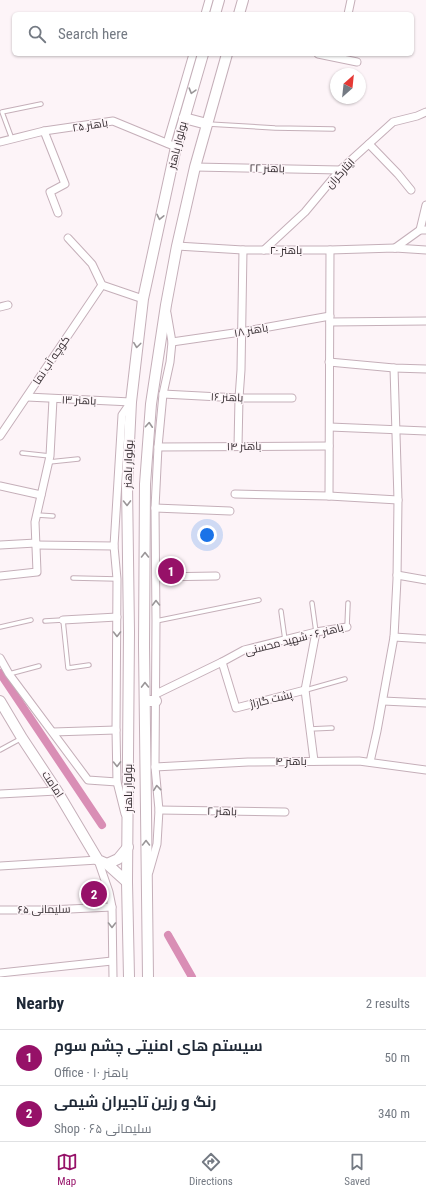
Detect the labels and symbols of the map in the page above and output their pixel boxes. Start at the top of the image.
north arrow [330,68,366,104]
one-way arrow [188,88,197,95]
street label: باهنر ۲۵ [71,116,109,135]
street label: بولوار باهنر [165,120,190,171]
street label: ایثارگران [323,156,357,191]
street label: باهنر ۲۲ [249,162,285,175]
one-way arrow [157,214,165,221]
street label: باهنر ۲۰ [270,244,302,257]
street label: باهنر ۱۸ [233,321,269,340]
street label: کوچه آب نما [30,333,73,387]
one-way arrow [133,342,142,348]
street label: باهنر ۱۶ [210,390,244,405]
street label: باهنر ۱۳ [61,393,97,408]
one-way arrow [145,422,154,428]
street label: بولوار باهنر [121,439,136,489]
street label: باهنر ۱۴ [227,440,262,453]
one-way arrow [123,500,131,506]
your location [197,525,217,545]
one-way arrow [141,552,149,558]
pin: 1 [158,556,184,586]
one-way arrow [152,600,160,606]
street label: باهنر ۶ - شهید محسنی [243,621,345,658]
one-way arrow [113,631,121,637]
one-way arrow [141,682,149,688]
street label: پشت گاراژ [248,688,294,711]
street label: باهنر ۴ [275,755,307,768]
one-way arrow [113,761,121,767]
street label: بولوار باهنر [122,764,135,813]
street label: امامت [39,768,66,800]
one-way arrow [153,785,162,791]
street label: باهنر ۲ [207,805,237,818]
one-way arrow [142,840,150,846]
pin: 2 [81,879,107,909]
street label: سلیمانی ۶۵ [17,903,71,916]
one-way arrow [108,922,116,928]

